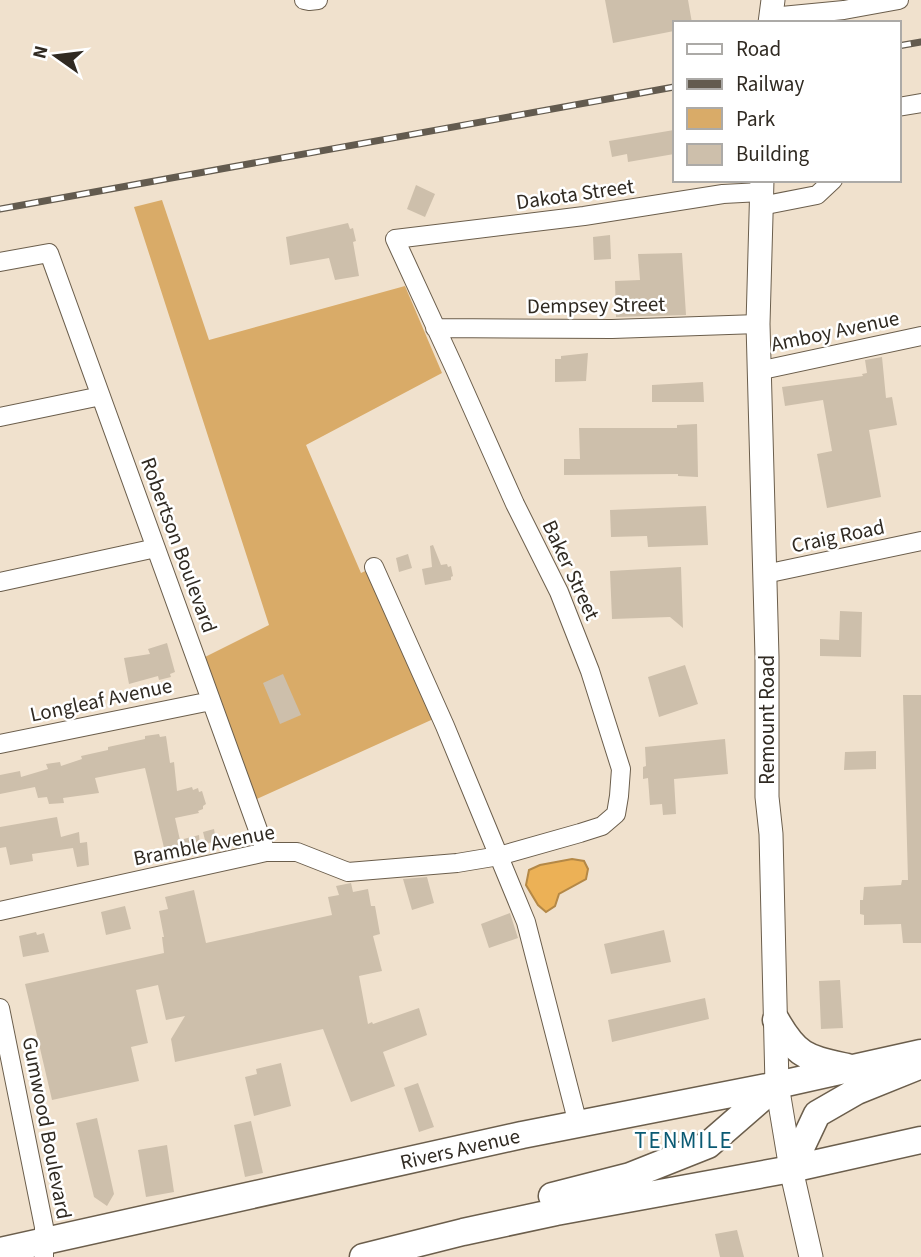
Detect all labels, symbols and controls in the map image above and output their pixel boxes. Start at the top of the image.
north arrow [21,21,91,91]
legend [673,21,900,182]
text: Road [736,34,781,64]
text: N [26,43,56,62]
text: Railway [736,69,804,99]
text: Park [736,104,776,134]
text: Building [736,139,810,169]
street label: Dakota Street [514,171,636,217]
street label: Dempsey Street [527,289,665,321]
street label: Amboy Avenue [768,303,902,359]
street label: Robertson Boulevard [133,453,225,637]
street label: Craig Road [789,512,887,560]
street label: Baker Street [535,515,607,625]
street label: Remount Road [752,655,782,785]
street label: Longleaf Avenue [27,670,175,730]
street label: Bramble Avenue [131,817,277,873]
street label: Gumwood Boulevard [15,1034,79,1222]
street label: Rivers Avenue [397,1121,523,1177]
district label: TENMILE [634,1124,734,1157]

